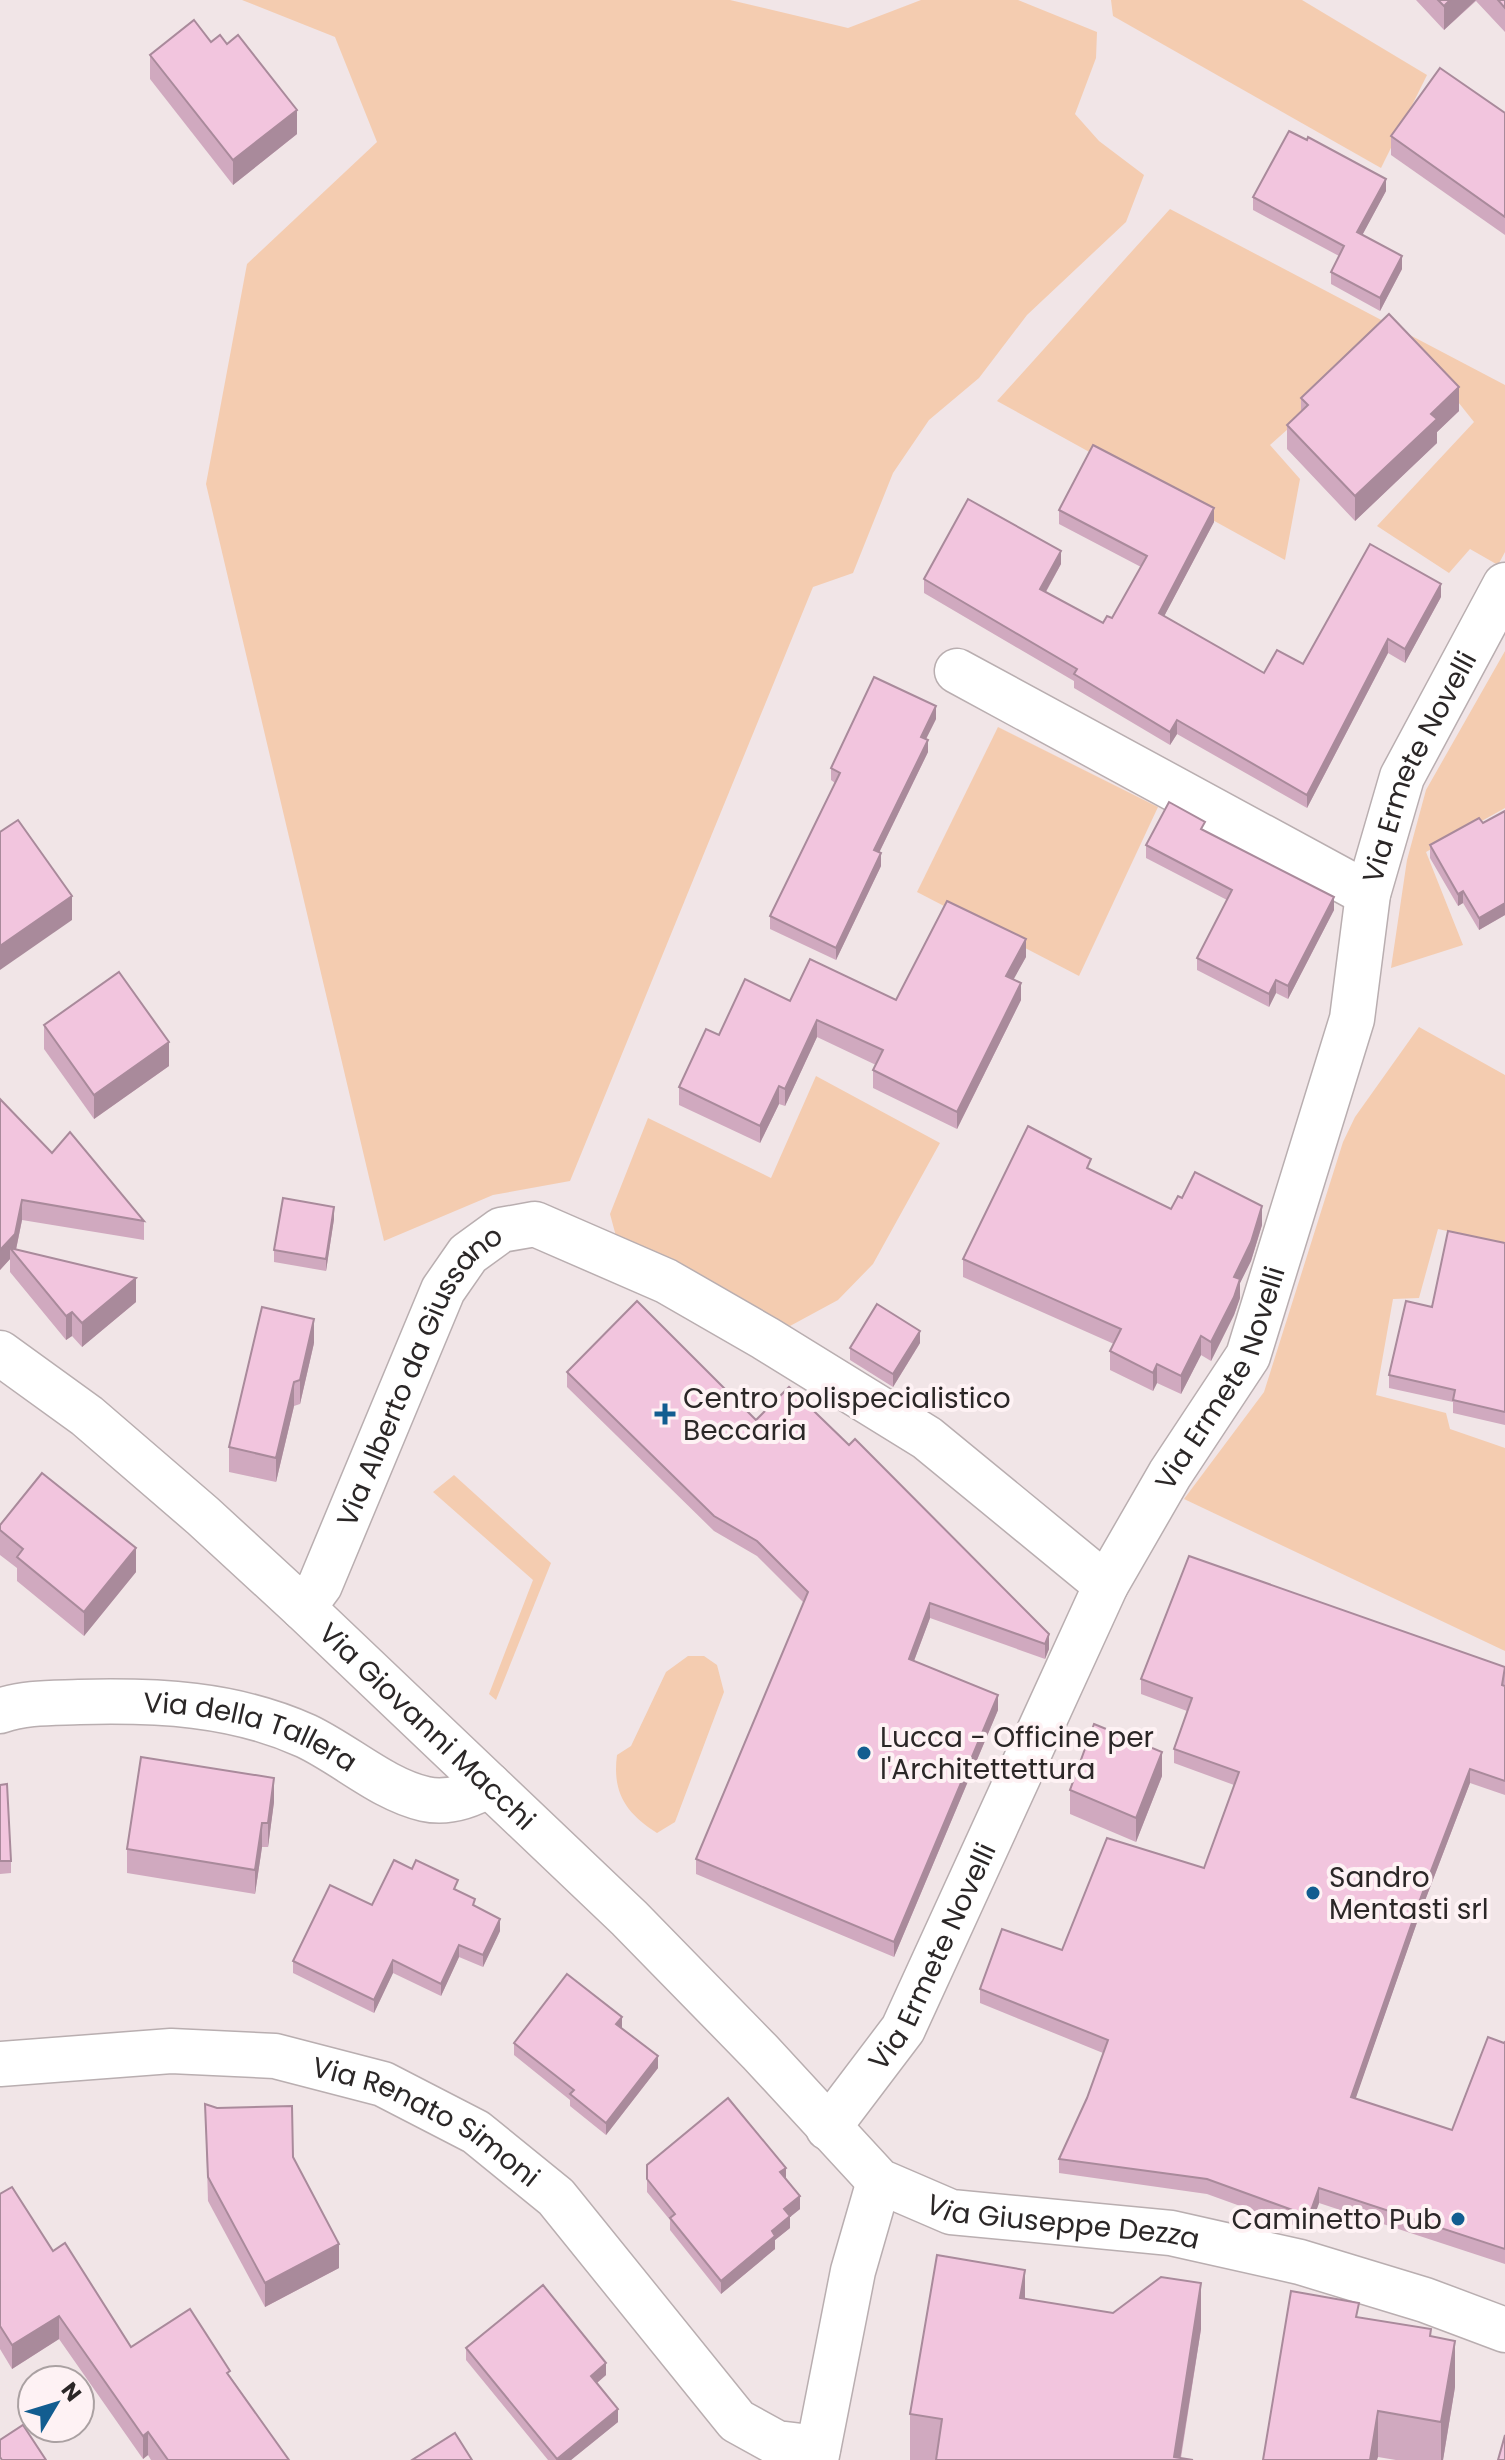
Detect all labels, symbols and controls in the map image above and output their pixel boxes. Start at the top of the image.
street label: Via Ermete Novelli [1353,644,1486,887]
street label: Via Alberto da Giussano [327,1216,510,1532]
street label: Via Ermete Novelli [1145,1261,1294,1497]
place label: Centro polispecialistico Beccaria [683,1379,1011,1450]
marker: Centro polispecialistico Beccaria [654,1403,676,1425]
street label: Via Giovanni Macchi [310,1614,544,1839]
street label: Via della Tallera [143,1682,365,1781]
place label: Lucca - Officine per l'Architettettura [880,1718,1154,1789]
marker: Lucca - Officine per l'Architettettura [855,1744,873,1762]
street label: Via Ermete Novelli [859,1837,1005,2078]
place label: Sandro Mentasti srl [1329,1858,1489,1929]
marker: Sandro Mentasti srl [1304,1884,1322,1902]
street label: Via Renato Simoni [308,2047,548,2196]
street label: Via Giuseppe Dezza [920,2184,1204,2258]
place label: Caminetto Pub [1232,2200,1442,2239]
marker: Caminetto Pub [1449,2210,1467,2228]
north arrow [16,2364,96,2444]
text: N [54,2376,89,2408]

